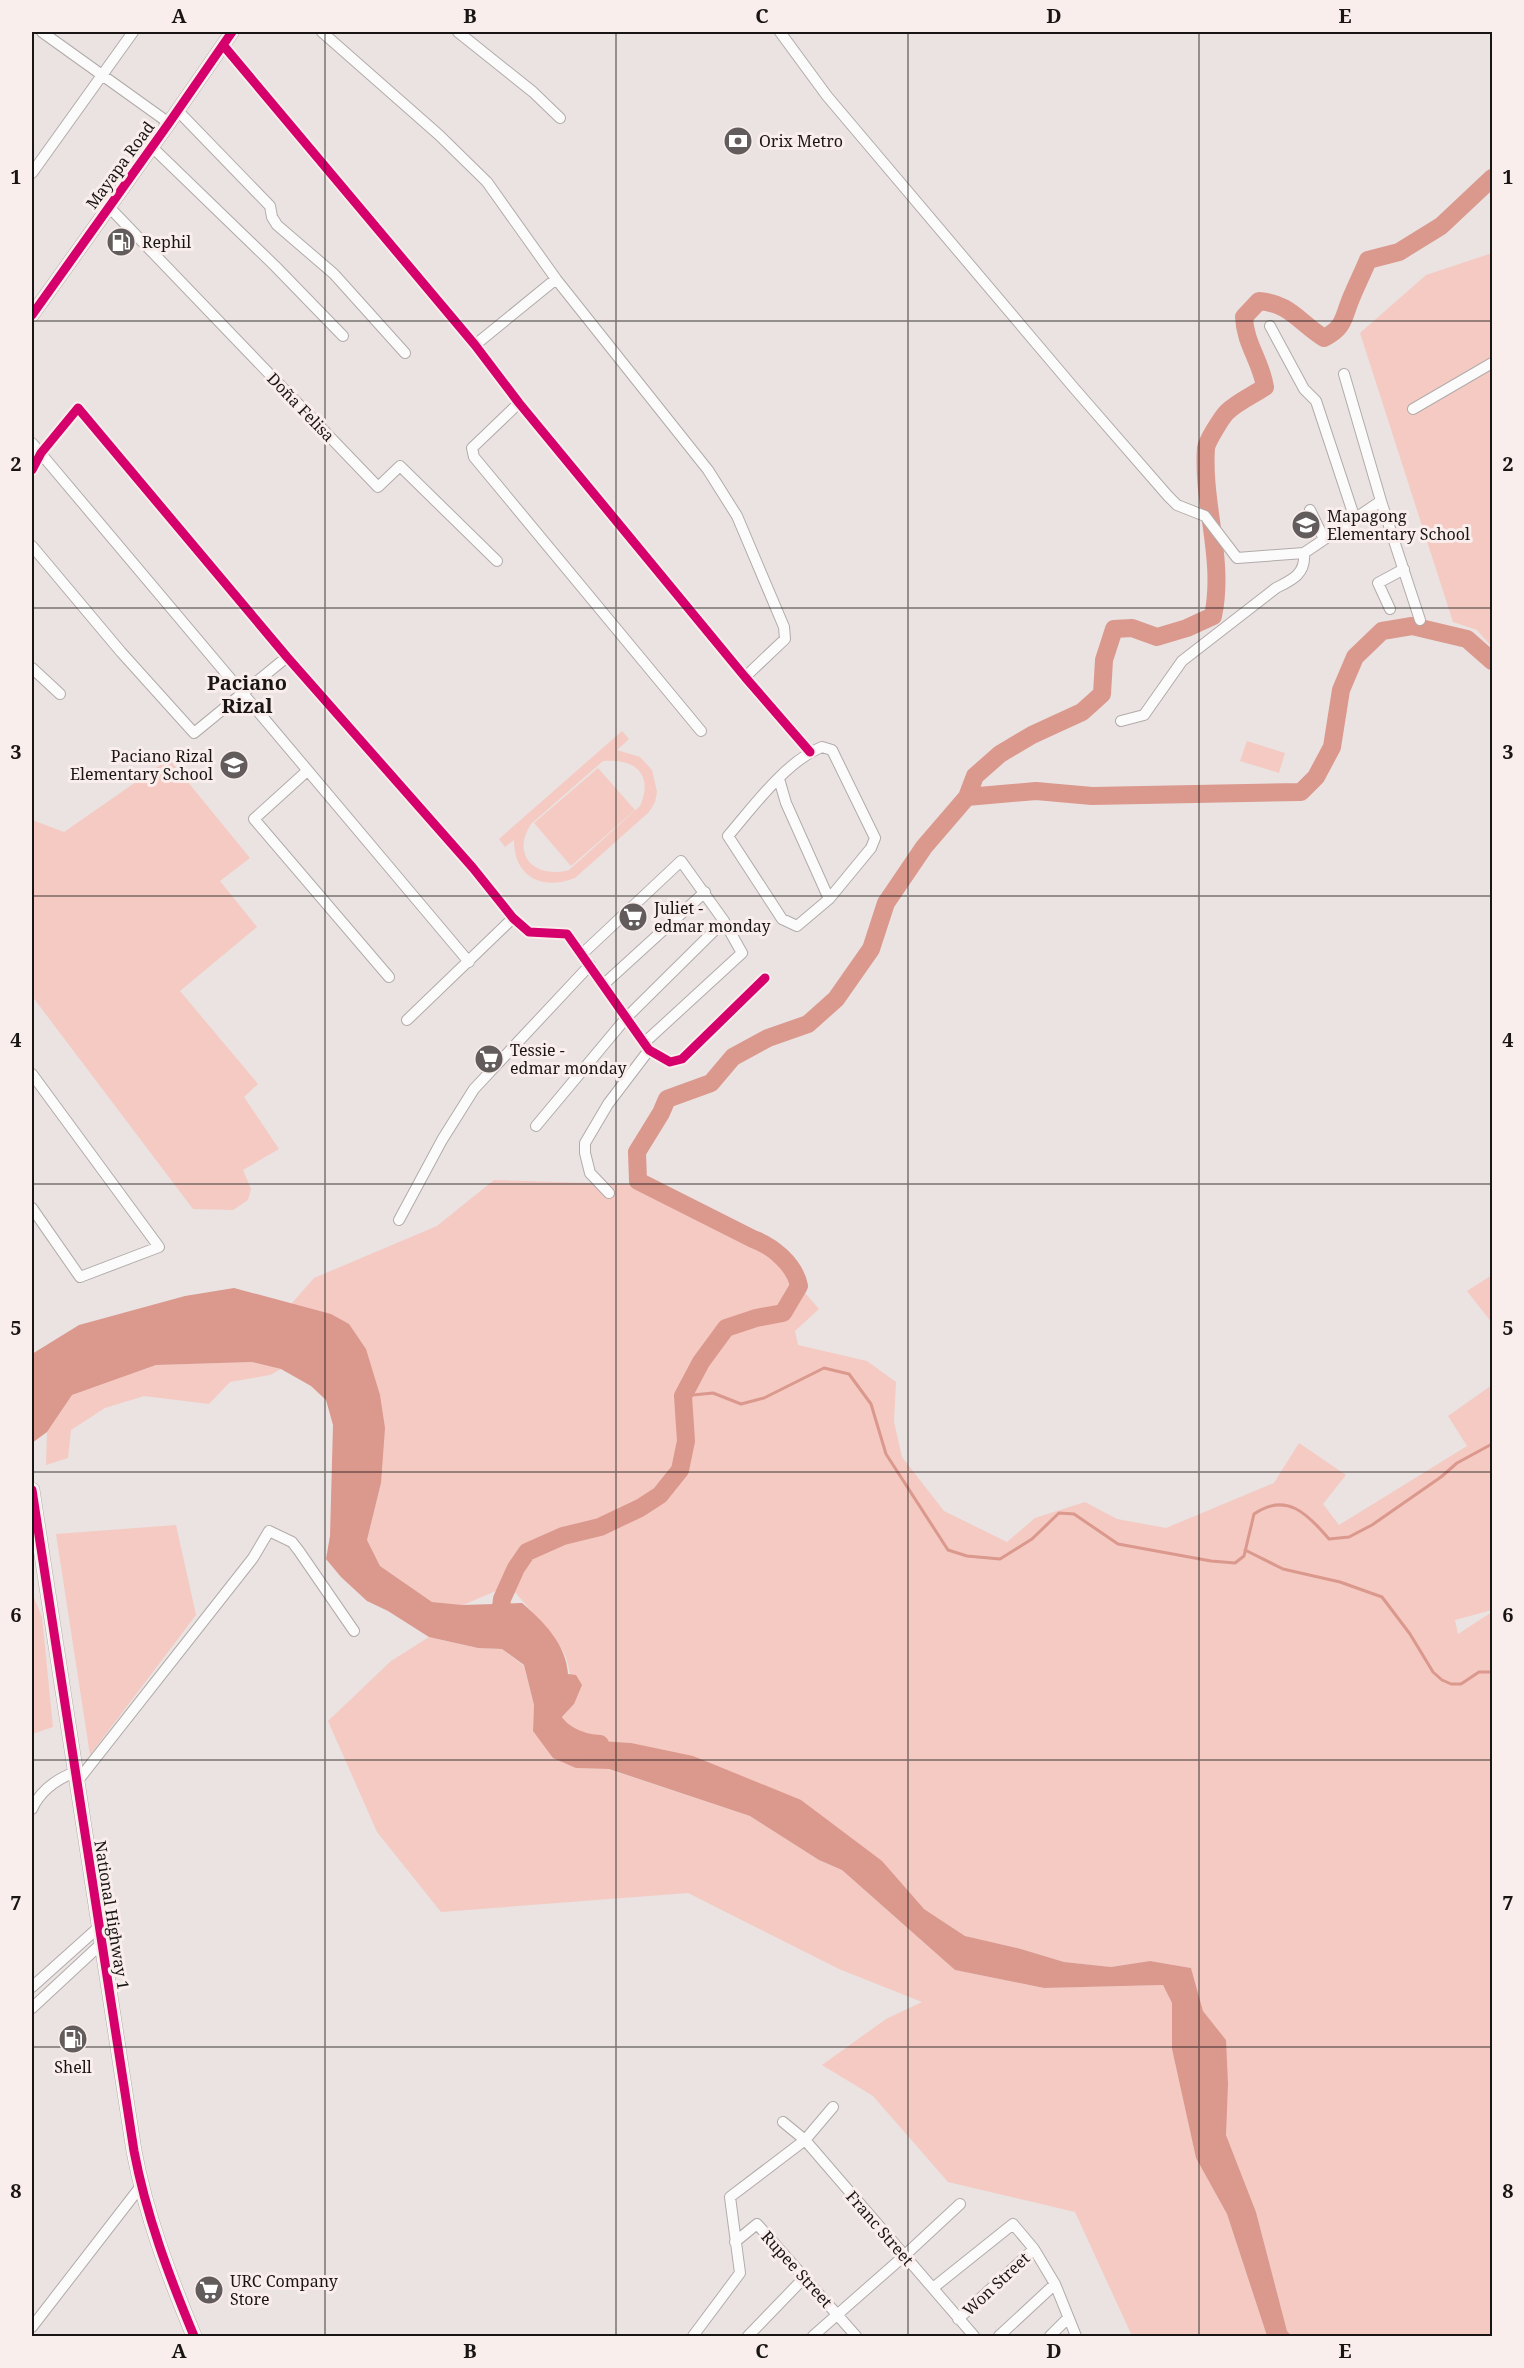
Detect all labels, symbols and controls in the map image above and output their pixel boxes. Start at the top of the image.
text: A [171,2,187,29]
text: B [463,2,477,29]
text: C [755,2,769,29]
text: D [1046,2,1062,29]
text: E [1338,2,1352,29]
street label: Mayapa Road [81,117,159,213]
bank icon: Orix Metro [722,125,754,157]
place label: Orix Metro [759,130,843,152]
text: 1 [10,163,22,190]
text: 1 [1502,163,1514,190]
fuel station icon: Rephil [105,226,137,258]
place label: Rephil [142,231,191,253]
street label: Doña Felisa [263,368,339,446]
text: 2 [10,450,22,477]
text: 2 [1502,450,1514,477]
place label: Mapagong Elementary School [1327,505,1470,545]
school or university icon: Mapagong Elementary School [1290,509,1322,541]
district label: Paciano Rizal [207,669,287,719]
text: 3 [10,738,22,765]
text: 3 [1502,738,1514,765]
place label: Paciano Rizal Elementary School [70,745,213,785]
school or university icon: Paciano Rizal Elementary School [218,749,250,781]
place label: Juliet - edmar monday [653,897,771,937]
supermarket icon: Juliet - edmar monday [617,901,649,933]
text: 4 [10,1026,22,1053]
text: 4 [1502,1026,1514,1053]
place label: Tessie - edmar monday [510,1039,627,1079]
supermarket icon: Tessie - edmar monday [473,1043,505,1075]
text: 5 [10,1314,22,1341]
text: 5 [1502,1314,1514,1341]
text: 6 [10,1601,22,1628]
text: 6 [1502,1601,1514,1628]
street label: National Highway 1 [89,1839,135,1991]
text: 7 [10,1889,22,1916]
text: 7 [1502,1889,1514,1916]
fuel station icon: Shell [57,2023,89,2055]
place label: Shell [54,2056,92,2078]
text: 8 [10,2177,22,2204]
text: 8 [1502,2177,1514,2204]
street label: Franc Street [841,2186,919,2270]
street label: Rupee Street [757,2226,838,2312]
street label: Won Street [958,2247,1035,2321]
place label: URC Company Store [230,2270,339,2310]
supermarket icon: URC Company Store [193,2274,225,2306]
text: A [171,2337,187,2364]
text: B [463,2337,477,2364]
text: C [755,2337,769,2364]
text: D [1046,2337,1062,2364]
text: E [1338,2337,1352,2364]

